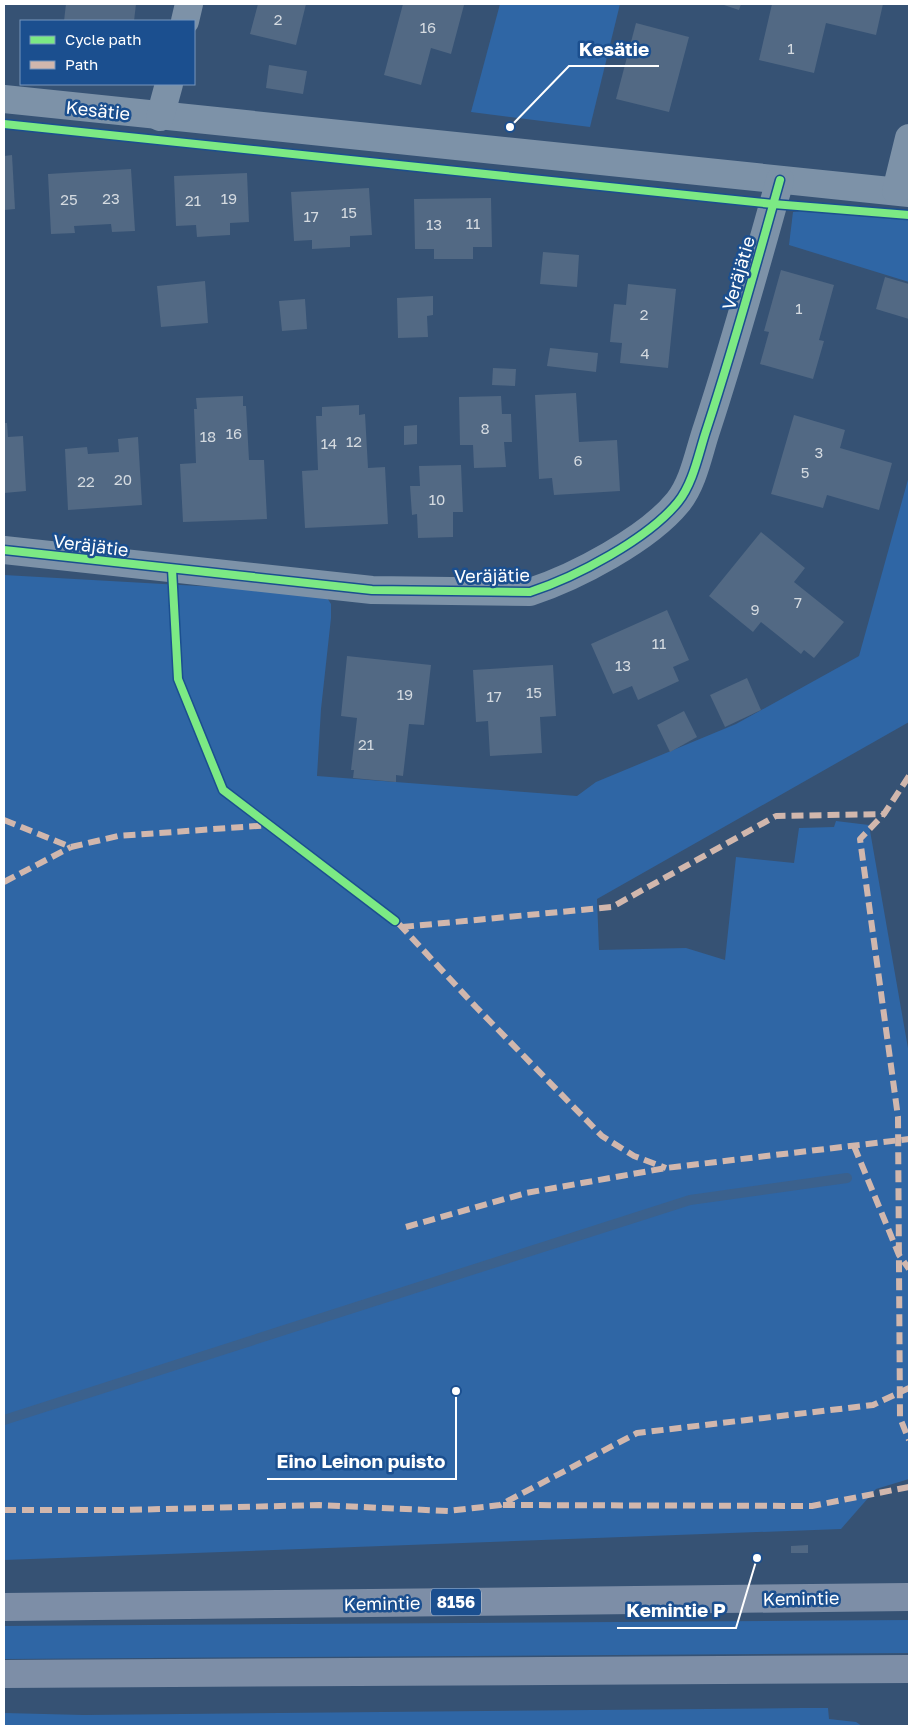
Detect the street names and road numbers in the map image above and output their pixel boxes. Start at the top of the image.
street label: Kesätie [65,96,131,124]
street label: Veräjätie [717,234,759,312]
street label: Veräjätie [52,529,130,561]
street label: Veräjätie [454,563,530,587]
street label: Kemintie [763,1586,839,1610]
road number: 8156 [431,1588,481,1615]
street label: Kemintie [344,1591,420,1615]

